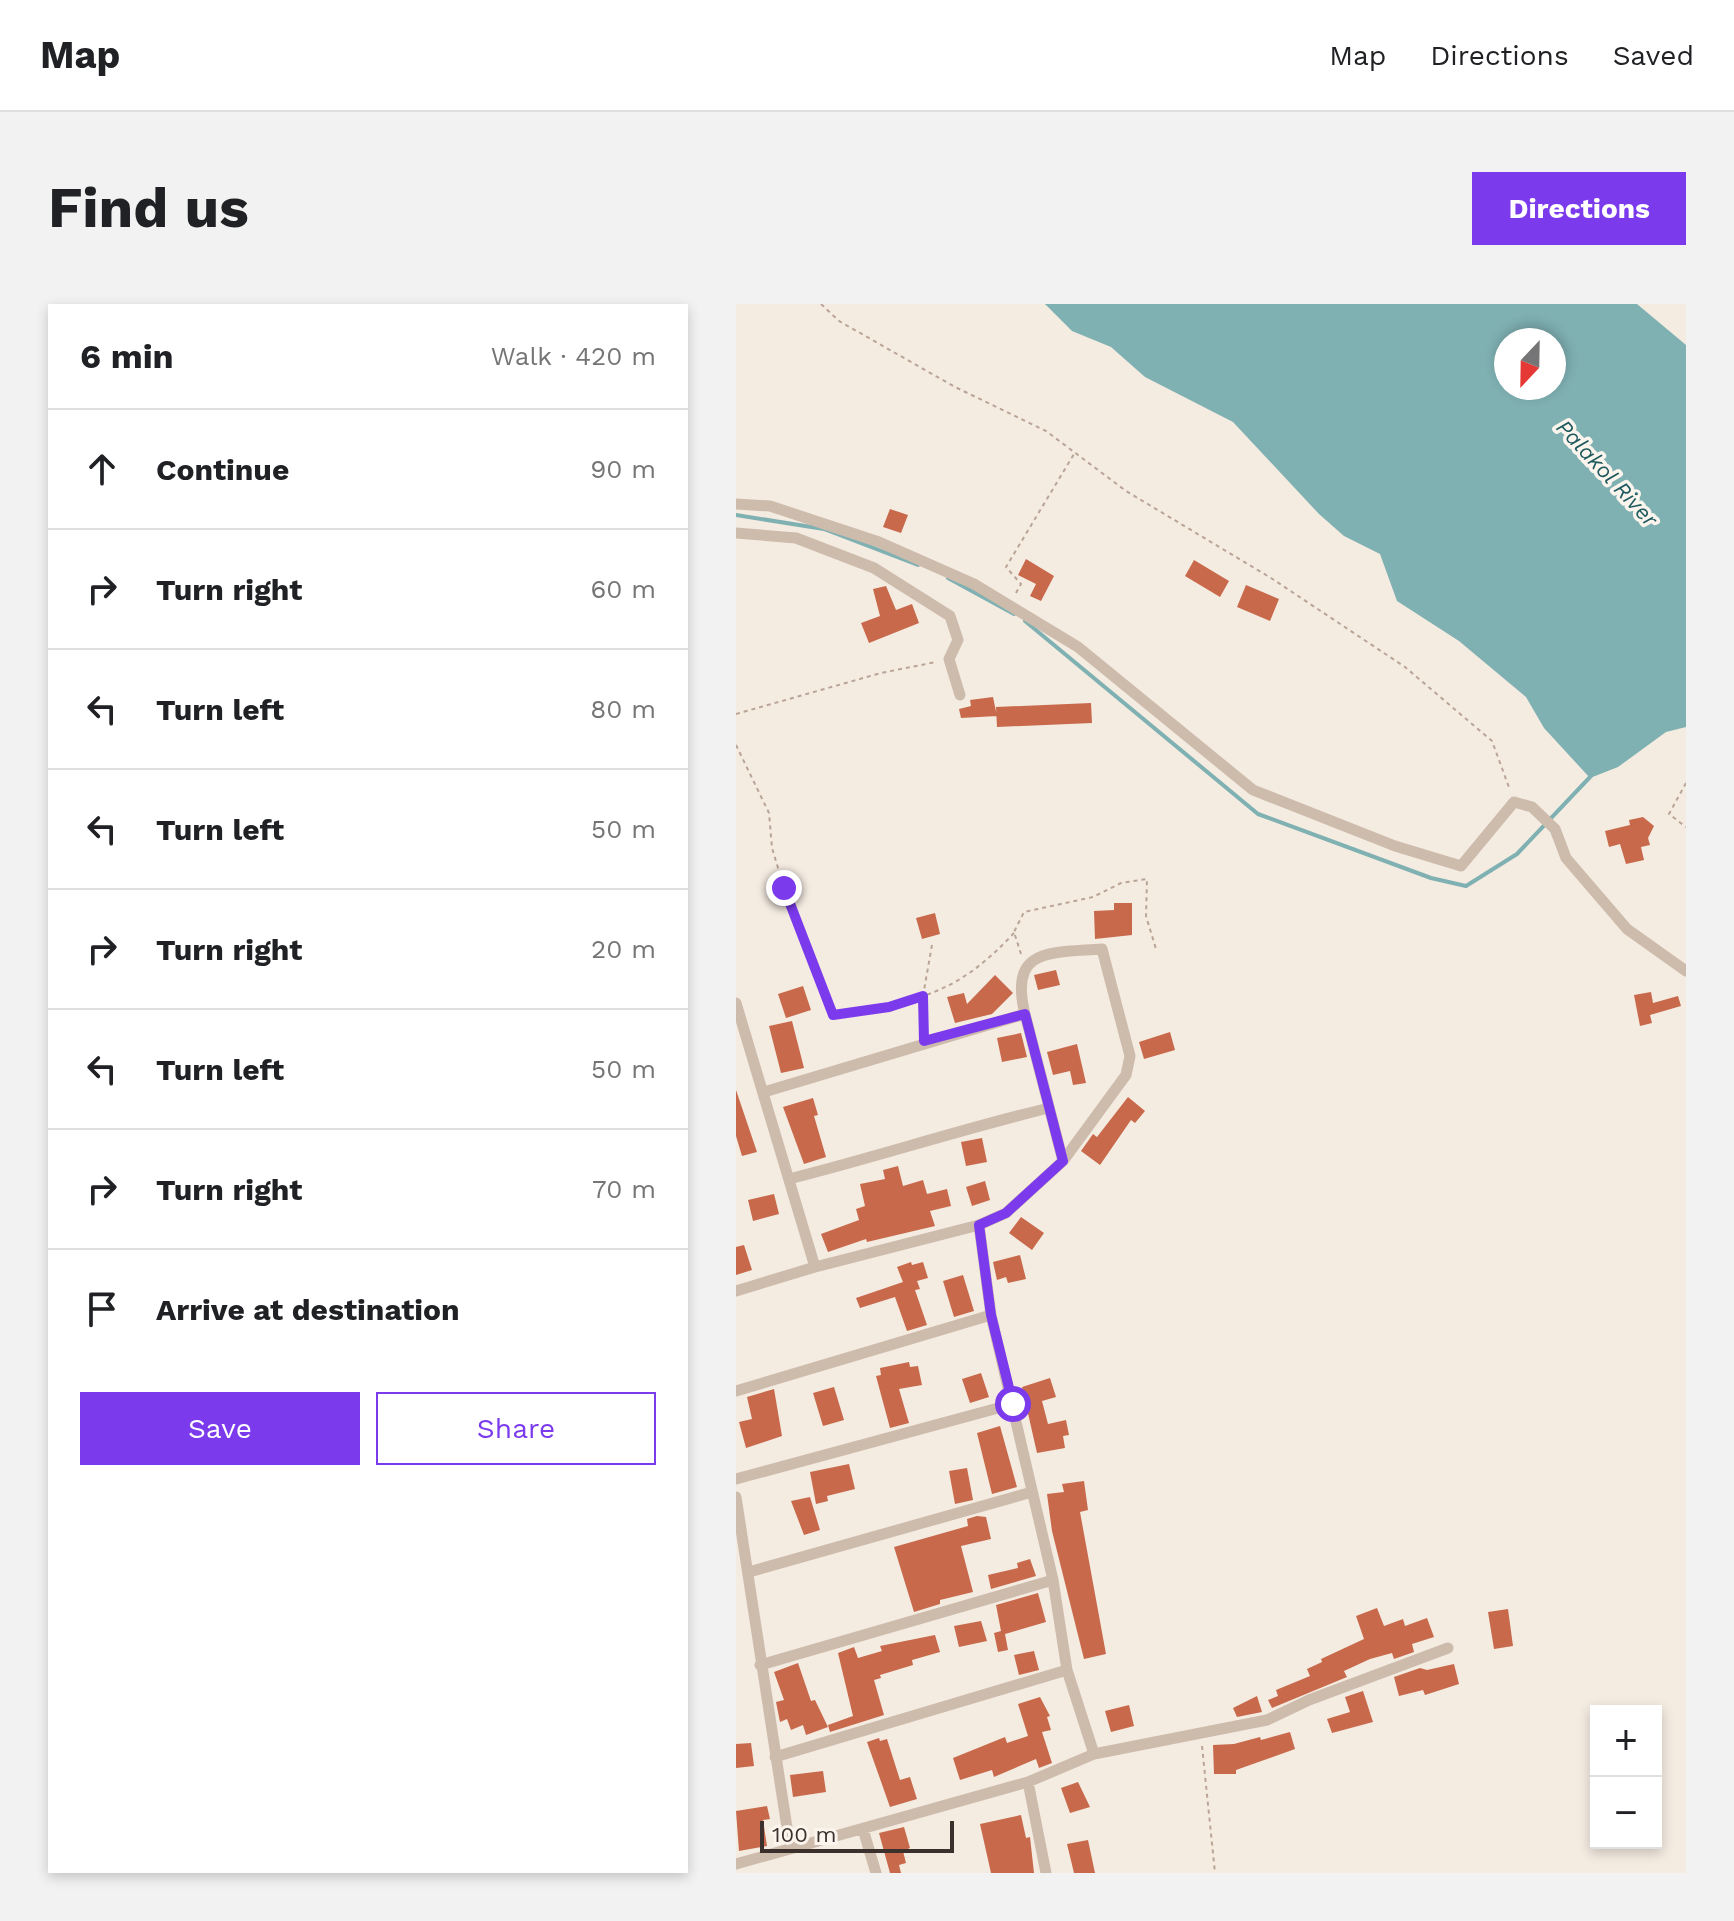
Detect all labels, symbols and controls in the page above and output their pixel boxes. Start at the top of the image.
text: Map [40,33,120,77]
text: Map [1329,39,1386,72]
text: Directions [1430,39,1569,72]
text: Saved [1613,39,1694,72]
button: Directions [1472,172,1686,245]
text: Find us [48,175,249,241]
north arrow [1494,328,1566,400]
text: 6 min [80,336,174,376]
text: Walk · 420 m [491,341,656,371]
water label: Palakol River [1551,415,1664,533]
icon: ahead [80,447,124,491]
text: Continue [156,452,289,487]
text: 90 m [590,454,656,484]
icon: right [80,567,124,611]
text: Turn right [156,572,302,607]
text: 60 m [590,574,656,604]
icon: left [80,687,124,731]
text: Turn left [156,692,284,727]
text: 80 m [590,694,656,724]
icon: left [80,807,124,851]
text: Turn left [156,812,284,847]
text: 50 m [591,814,656,844]
route end [766,870,802,906]
icon: right [80,927,124,971]
text: Turn right [156,932,302,967]
text: 20 m [591,934,656,964]
icon: left [80,1047,124,1091]
text: Turn left [156,1052,284,1087]
text: 50 m [591,1054,656,1084]
icon: right [80,1167,124,1211]
text: Turn right [156,1172,302,1207]
text: 70 m [592,1174,656,1204]
icon: arrive [80,1287,124,1331]
text: Arrive at destination [156,1292,460,1327]
route start [995,1386,1031,1422]
button: Save [80,1392,360,1465]
button: Share [376,1392,656,1465]
map controls [1590,1705,1662,1849]
button: + [1590,1705,1662,1777]
button: − [1590,1777,1662,1849]
scale bar [760,1817,954,1853]
text: 100 m [772,1822,836,1847]

